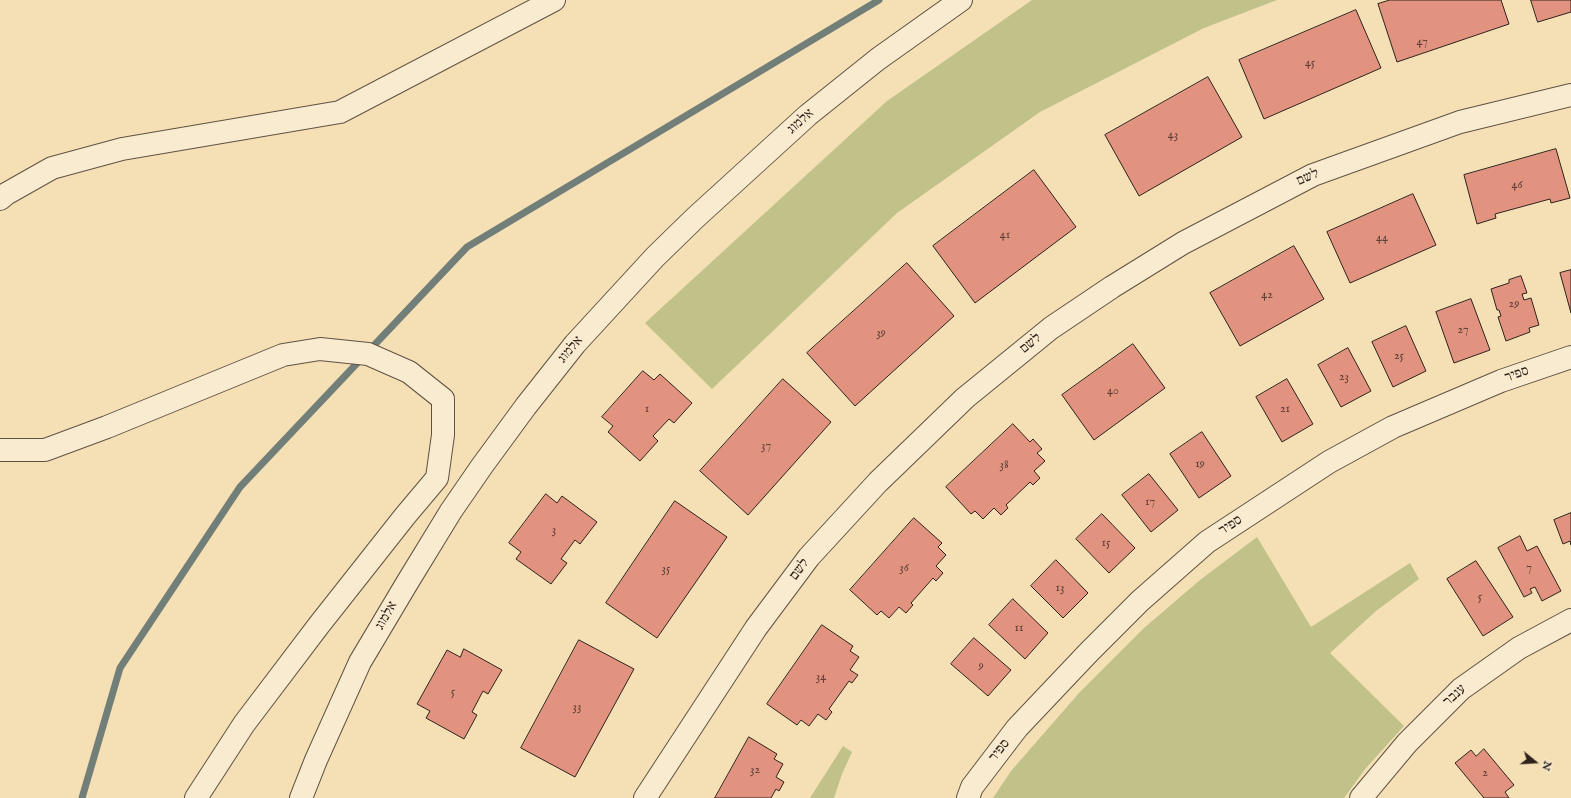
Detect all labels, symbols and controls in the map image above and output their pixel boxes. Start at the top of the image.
house number: 47 [1416,36,1428,50]
house number: 45 [1305,57,1315,71]
street label: אלמוג [784,106,818,138]
house number: 43 [1168,129,1178,143]
street label: לשם [1294,166,1322,190]
house number: 46 [1512,179,1522,193]
house number: 41 [1000,229,1010,243]
house number: 44 [1376,232,1388,246]
house number: 42 [1261,289,1273,303]
house number: 29 [1509,298,1519,312]
house number: 27 [1457,324,1469,338]
house number: 39 [876,327,886,341]
street label: לשם [1017,330,1045,358]
street label: אלמוג [555,333,587,367]
house number: 25 [1394,350,1404,364]
street label: ספיר [1503,363,1531,387]
house number: 23 [1339,371,1349,385]
house number: 40 [1107,385,1119,399]
house number: 1 [645,403,649,417]
house number: 21 [1280,403,1290,417]
house number: 37 [761,440,771,454]
house number: 19 [1195,458,1205,472]
house number: 38 [999,459,1009,473]
house number: 17 [1145,496,1155,510]
street label: ספיר [1216,512,1246,540]
house number: 3 [552,524,556,538]
house number: 15 [1102,537,1110,551]
street label: לשם [786,556,814,584]
house number: 36 [899,562,909,576]
house number: 7 [1526,562,1532,576]
house number: 35 [662,563,670,577]
house number: 13 [1056,582,1064,596]
house number: 5 [1478,591,1482,605]
street label: אלמוג [372,599,402,633]
house number: 11 [1015,622,1023,636]
house number: 9 [978,660,984,674]
house number: 34 [816,671,826,685]
street label: ענבר [1440,681,1470,711]
house number: 5 [451,686,455,700]
house number: 33 [573,701,581,715]
street label: ספיר [986,736,1014,766]
north arrow [1515,742,1555,782]
text: N [1538,759,1555,772]
house number: 32 [750,764,760,778]
house number: 2 [1482,767,1488,781]

